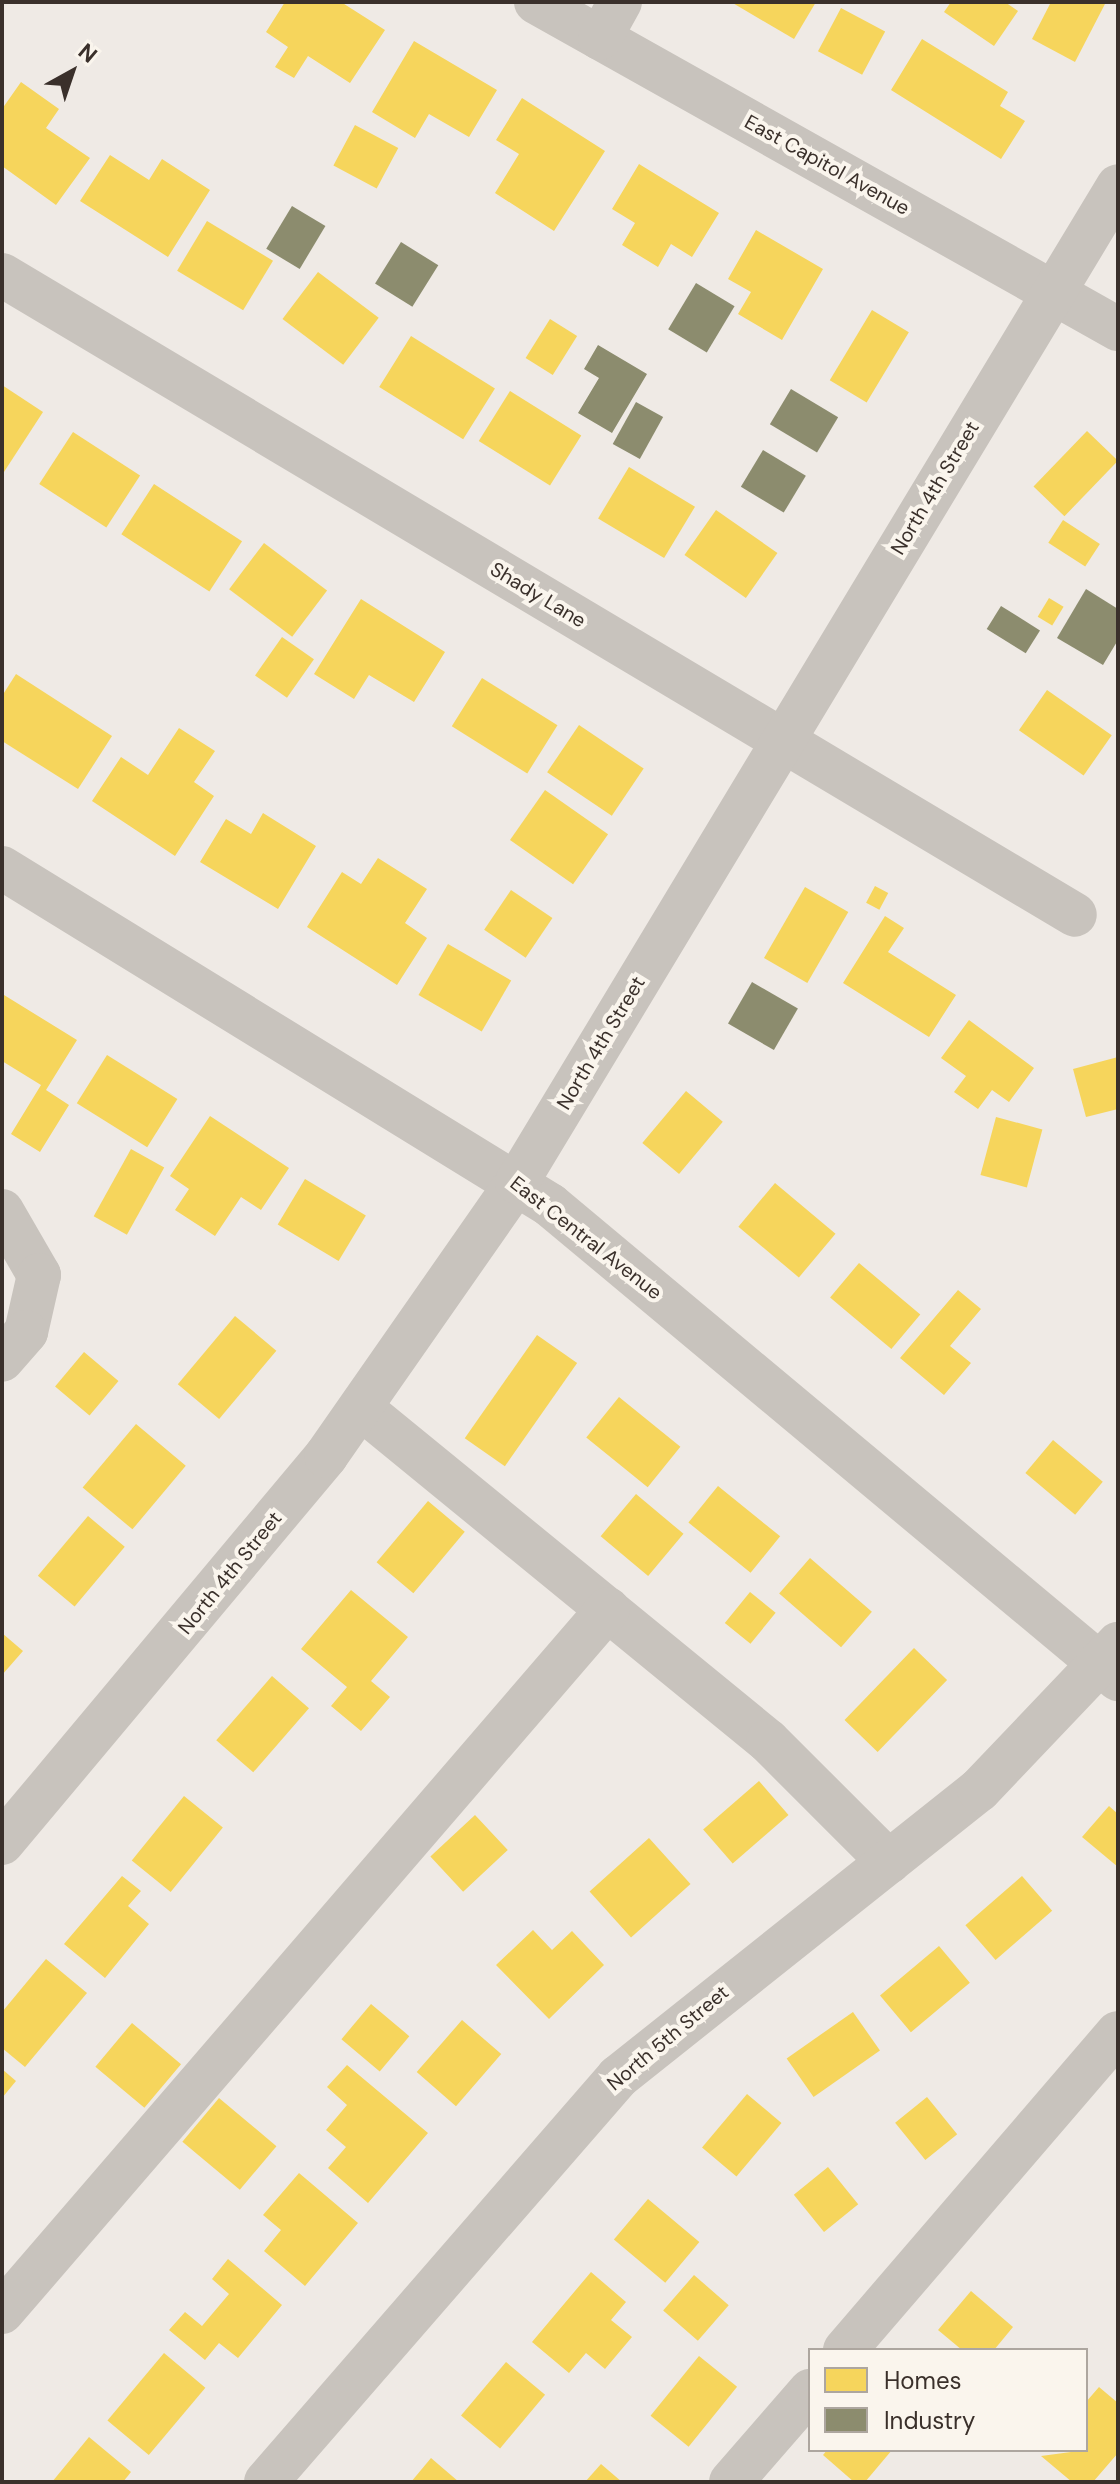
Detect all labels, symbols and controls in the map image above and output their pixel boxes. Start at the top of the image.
north arrow [32,32,112,112]
text: N [72,37,103,69]
street label: East Capitol Avenue [740,110,914,220]
street label: North 4th Street [886,417,984,559]
street label: Shady Lane [486,557,590,633]
street label: North 4th Street [552,972,650,1114]
street label: East Central Avenue [505,1171,667,1305]
street label: North 4th Street [173,1507,287,1639]
street label: North 5th Street [602,1980,734,2096]
legend [808,2348,1088,2452]
text: Homes [884,2365,962,2396]
text: Industry [884,2405,975,2436]

